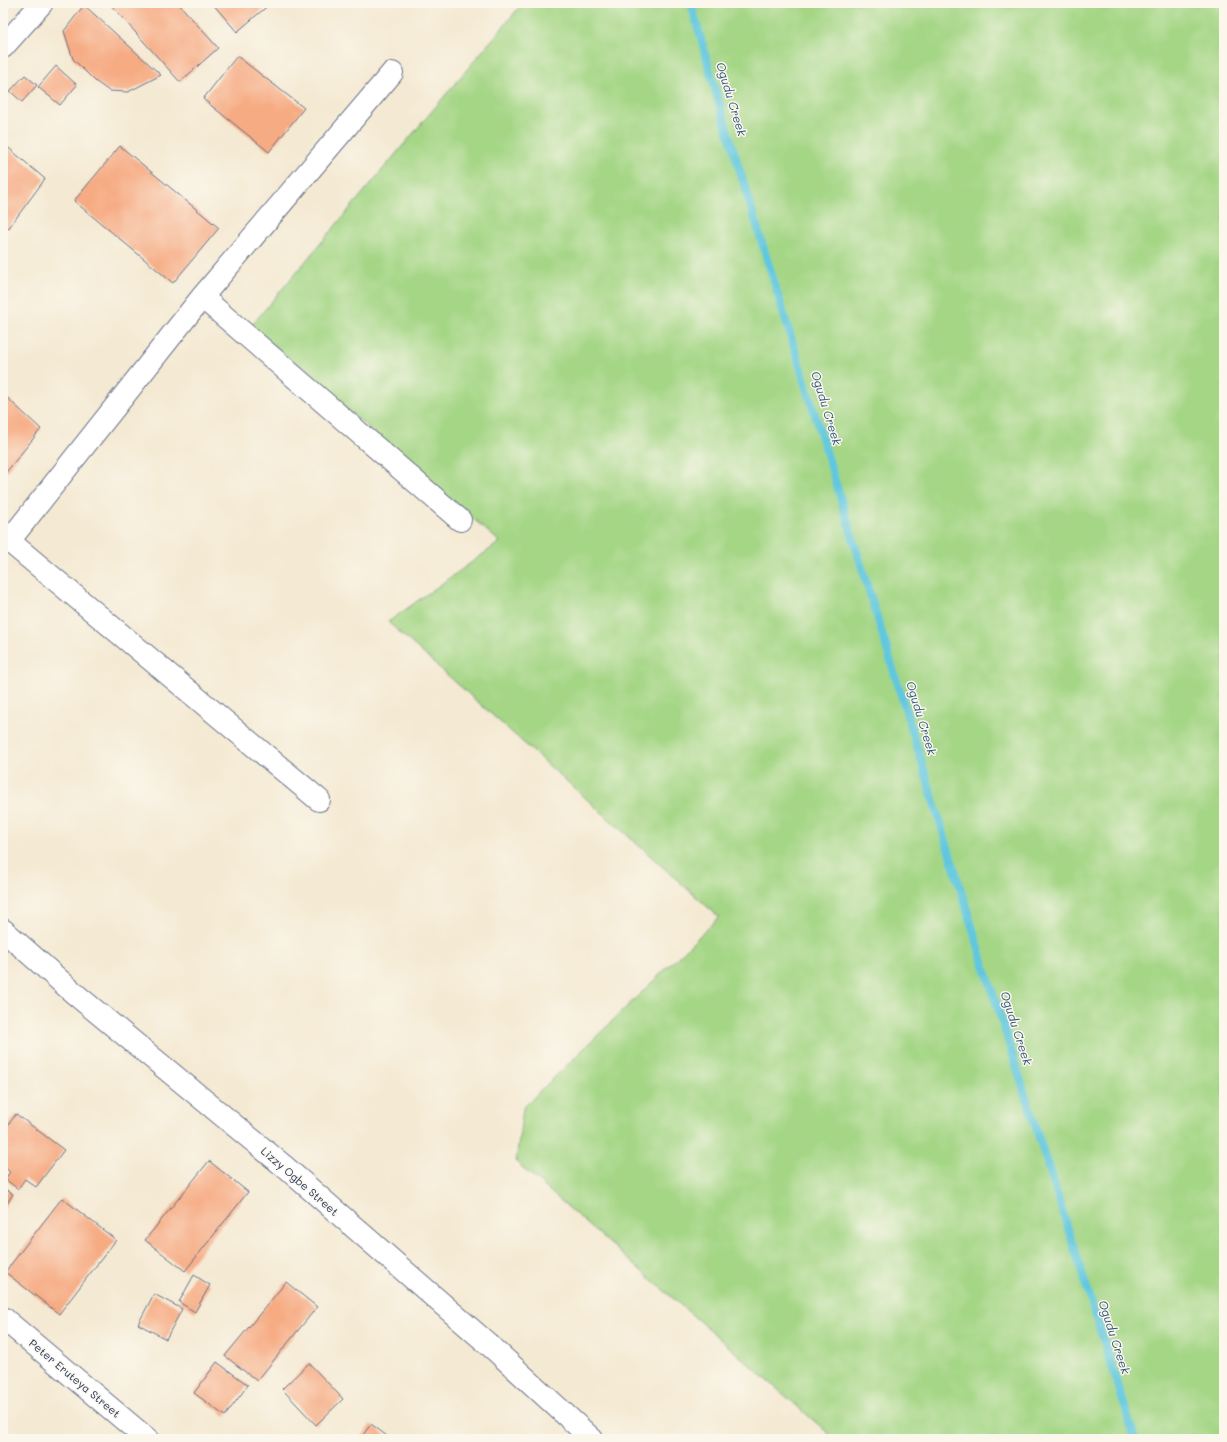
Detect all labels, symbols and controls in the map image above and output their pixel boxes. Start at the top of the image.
water label: Ogudu Creek [713,60,751,139]
water label: Ogudu Creek [808,369,846,448]
water label: Ogudu Creek [903,679,941,758]
water label: Ogudu Creek [998,989,1037,1068]
street label: Lizzy Ogbe Street [258,1143,342,1219]
water label: Ogudu Creek [1096,1298,1135,1377]
street label: Peter Eruteya Street [26,1335,124,1421]

